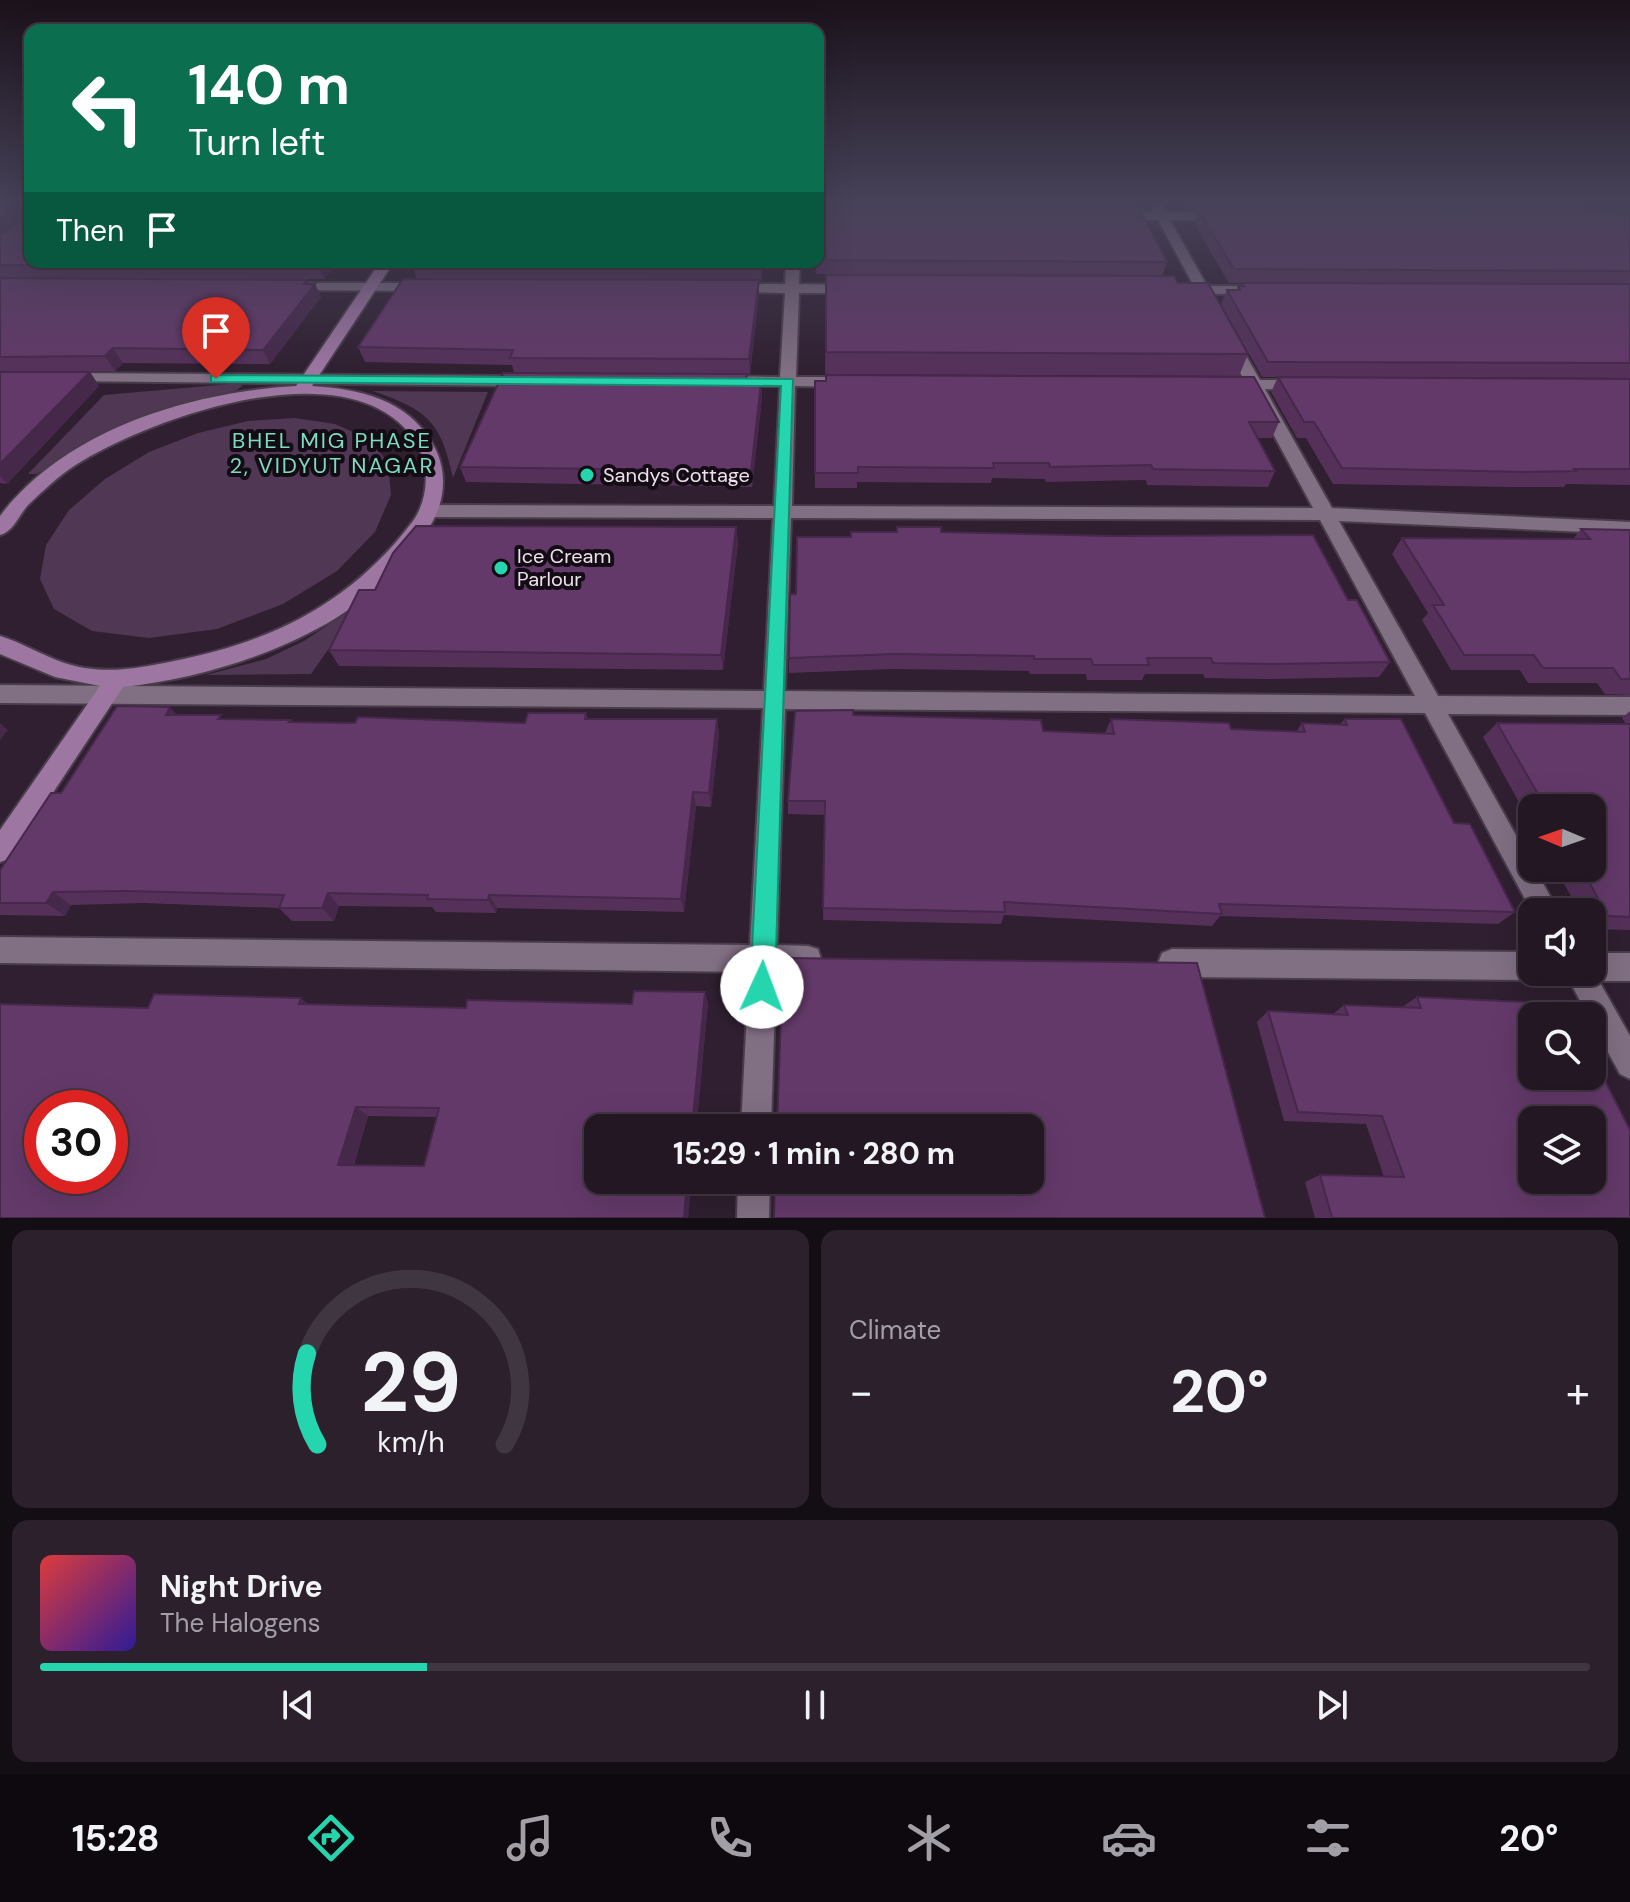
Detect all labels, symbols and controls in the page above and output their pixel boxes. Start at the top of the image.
text: 140 m [188,48,350,121]
icon: left [56,56,160,160]
text: Turn left [188,119,325,166]
icon: arrive [140,208,184,252]
text: Then [56,211,124,250]
pin [182,297,250,379]
icon: arrive [194,309,238,353]
district label: BHEL MIG PHASE 2, VIDYUT NAGAR [229,426,435,480]
place label: Sandys Cottage [603,462,750,488]
marker: Sandys Cottage [578,466,596,484]
place label: Ice Cream Parlour [517,543,611,592]
marker: Ice Cream Parlour [492,559,510,577]
north arrow [1518,794,1606,882]
map controls [1518,794,1606,1194]
button: sound [1518,898,1606,986]
position arrow [720,945,804,1029]
button: search [1518,1002,1606,1090]
speed limit sign: 30 [24,1090,128,1194]
button: layers [1518,1106,1606,1194]
text: 15:29 · 1 min · 280 m [673,1134,955,1173]
text: Climate [849,1313,941,1347]
text: 29 [360,1328,461,1437]
text: 20° [1170,1352,1269,1431]
text: − [849,1363,873,1421]
text: + [1566,1363,1590,1421]
text: km/h [377,1424,444,1461]
text: Night Drive [160,1567,323,1606]
text: The Halogens [160,1606,320,1640]
icon: previous [276,1683,320,1727]
icon: pause [793,1683,837,1727]
icon: next [1310,1683,1354,1727]
icon: directions [303,1810,359,1866]
icon: music [502,1810,558,1866]
icon: phone [702,1810,758,1866]
icon: climate [901,1810,957,1866]
icon: car [1101,1810,1157,1866]
icon: filters [1300,1810,1356,1866]
text: 15:28 [72,1815,160,1862]
text: 20° [1499,1815,1558,1862]

